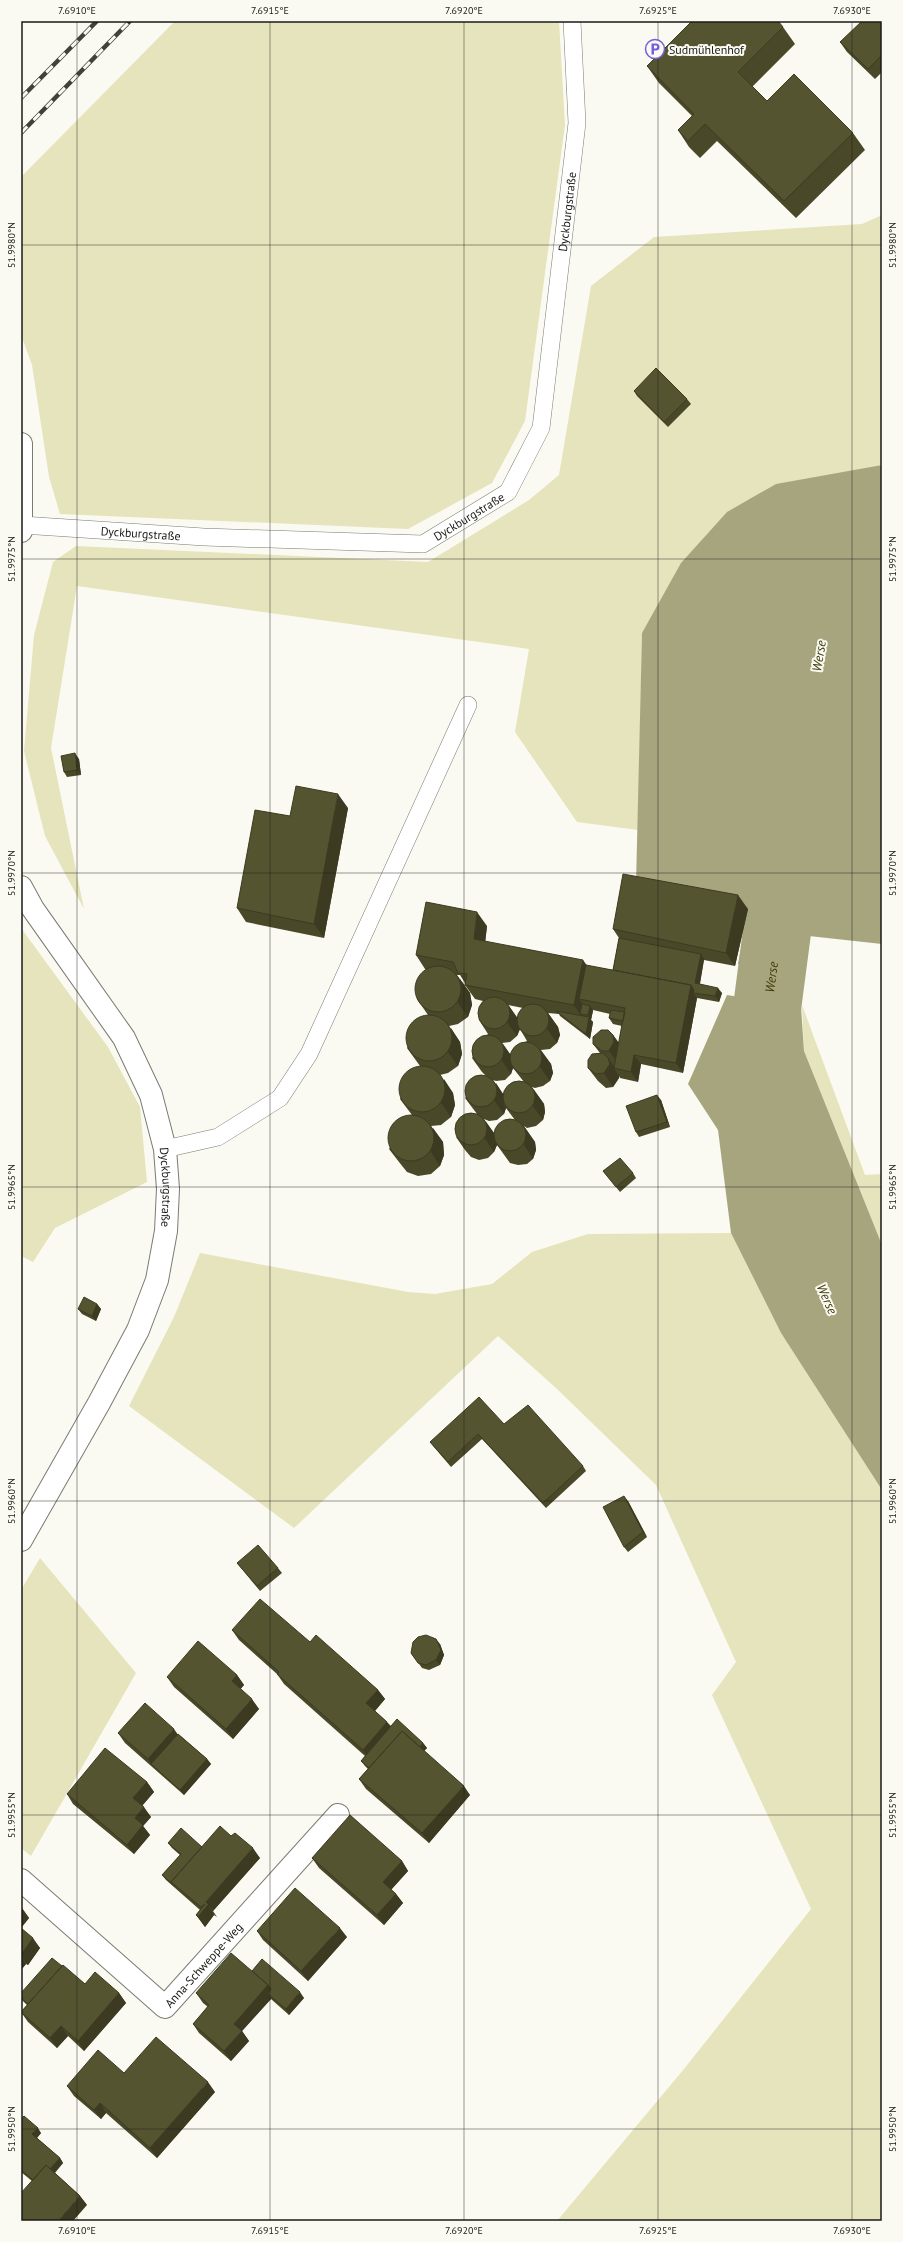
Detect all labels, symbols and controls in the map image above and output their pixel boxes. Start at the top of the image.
text: 7.6910°E [58,4,96,17]
text: 7.6915°E [251,4,289,17]
text: 7.6920°E [445,4,483,17]
text: 7.6925°E [639,4,677,17]
text: 7.6930°E [833,4,871,17]
parking icon: Sudmühlenhof [644,38,666,60]
place label: Sudmühlenhof [669,42,745,57]
street label: Dyckburgstraße [554,171,579,252]
text: 51.9980°N [5,222,18,268]
text: 51.9980°N [886,222,899,268]
street label: Dyckburgstraße [431,489,507,543]
street label: Dyckburgstraße [100,523,181,543]
text: 51.9975°N [5,536,18,582]
text: 51.9975°N [886,536,899,582]
water label: Werse [808,639,830,673]
text: 51.9970°N [5,850,18,896]
text: 51.9970°N [886,850,899,896]
water label: Werse [761,960,782,994]
street label: Dyckburgstraße [157,1147,176,1228]
text: 51.9965°N [5,1164,18,1210]
text: 51.9965°N [886,1164,899,1210]
water label: Werse [813,1281,841,1317]
text: 51.9960°N [5,1478,18,1524]
text: 51.9960°N [886,1478,899,1524]
text: 51.9955°N [5,1792,18,1838]
text: 51.9955°N [886,1792,899,1838]
street label: Anna-Schweppe-Weg [161,1919,245,2010]
text: 51.9950°N [5,2106,18,2152]
text: 51.9950°N [886,2106,899,2152]
text: 7.6910°E [58,2224,96,2237]
text: 7.6915°E [251,2224,289,2237]
text: 7.6920°E [445,2224,483,2237]
text: 7.6925°E [639,2224,677,2237]
text: 7.6930°E [833,2224,871,2237]

